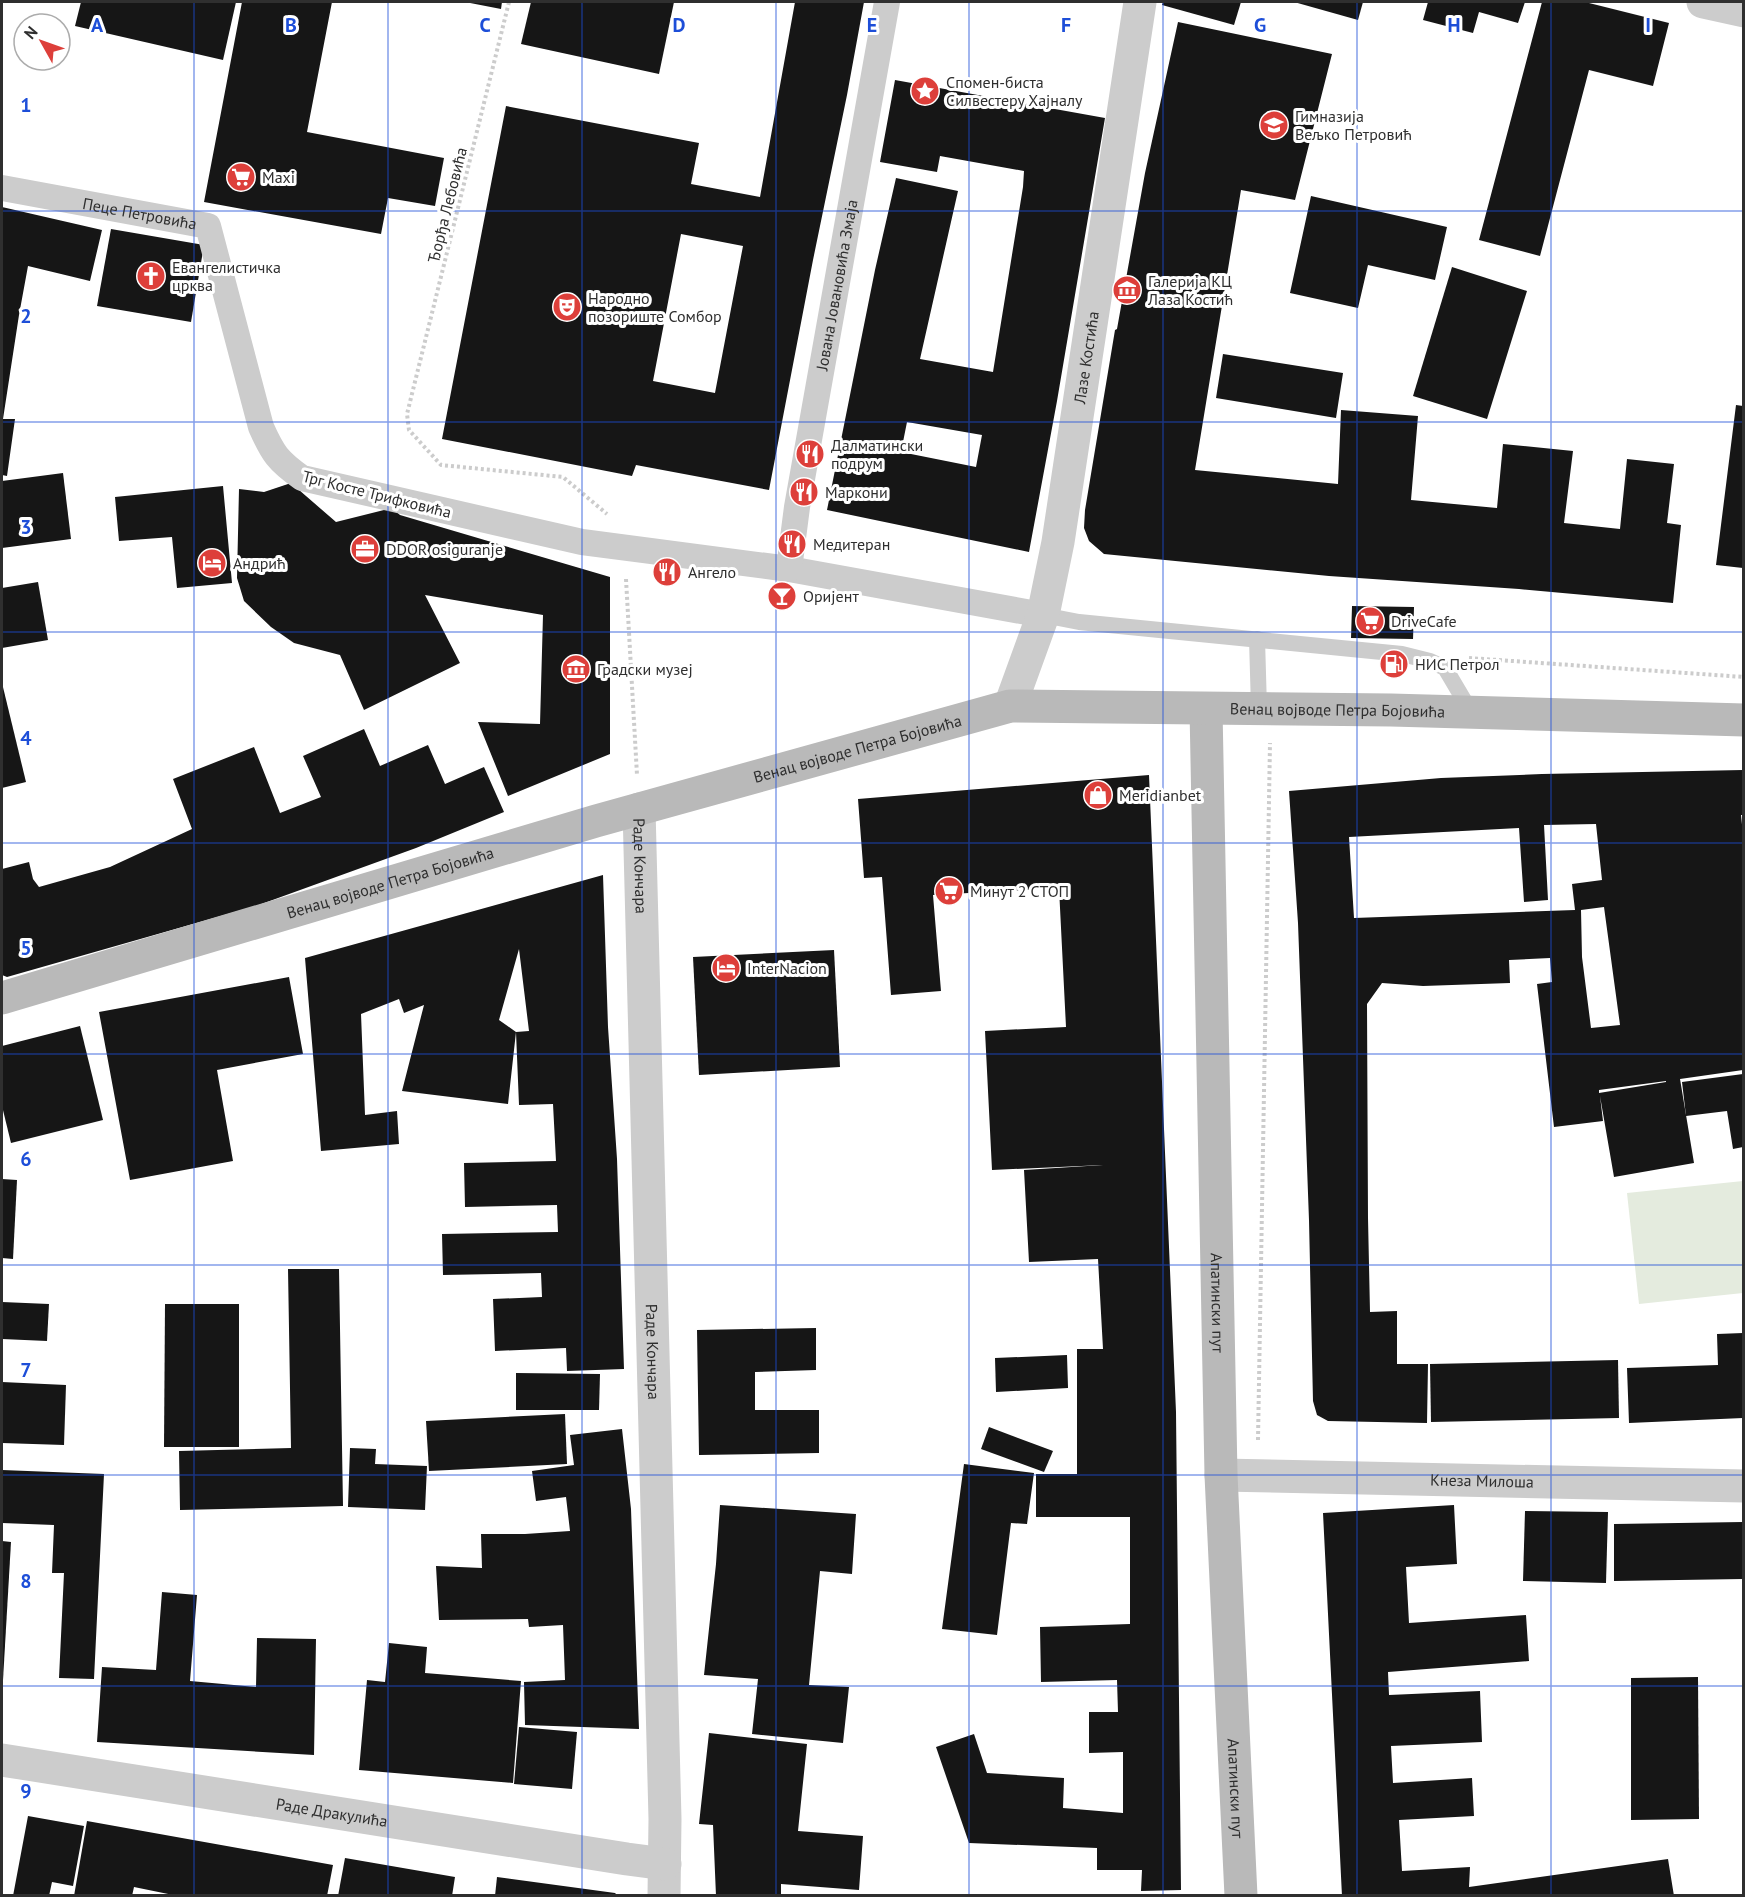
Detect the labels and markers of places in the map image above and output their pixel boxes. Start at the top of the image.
place label: Спомен-биста Силвестеру Хајналу [946,72,1083,110]
place icon: Спомен-биста Силвестеру Хајналу [909,75,941,107]
place label: Гимназија Вељко Петровић [1295,106,1412,144]
school or university icon: Гимназија Вељко Петровић [1258,109,1290,141]
supermarket icon: Maxi [225,161,257,193]
place label: Maxi [262,167,295,187]
place label: Евангелистичка црква [172,257,281,295]
church icon: Евангелистичка црква [135,260,167,292]
place label: Галерија КЦ Лаза Костић [1147,271,1233,309]
museum icon: Галерија КЦ Лаза Костић [1111,274,1143,306]
place label: Народно позориште Сомбор [588,288,722,326]
theatre icon: Народно позориште Сомбор [551,291,583,323]
place label: Далматински подрум [831,435,923,473]
restaurant icon: Далматински подрум [794,438,826,470]
restaurant icon: Маркони [788,476,820,508]
place label: Маркони [825,482,888,502]
restaurant icon: Медитеран [776,528,808,560]
office icon: DDOR osiguranje [349,533,381,565]
place label: Медитеран [813,534,890,554]
place label: DDOR osiguranje [386,539,503,559]
hotel icon: Андрић [196,547,228,579]
place label: Андрић [233,553,286,573]
restaurant icon: Ангело [651,556,683,588]
place label: Ангело [688,562,736,582]
bar icon: Оријент [766,580,798,612]
place label: Оријент [803,586,859,606]
supermarket icon: DriveCafe [1354,605,1386,637]
place label: DriveCafe [1391,611,1457,631]
fuel station icon: НИС Петрол [1378,648,1410,680]
museum icon: Градски музеј [560,653,592,685]
place label: НИС Петрол [1415,654,1500,674]
place label: Градски музеј [597,659,693,679]
shop icon: Meridianbet [1082,779,1114,811]
place label: Meridianbet [1119,785,1202,805]
supermarket icon: Минут 2 СТОП [933,875,965,907]
place label: Минут 2 СТОП [970,881,1069,901]
hotel icon: InterNacion [710,952,742,984]
place label: InterNacion [747,958,827,978]

